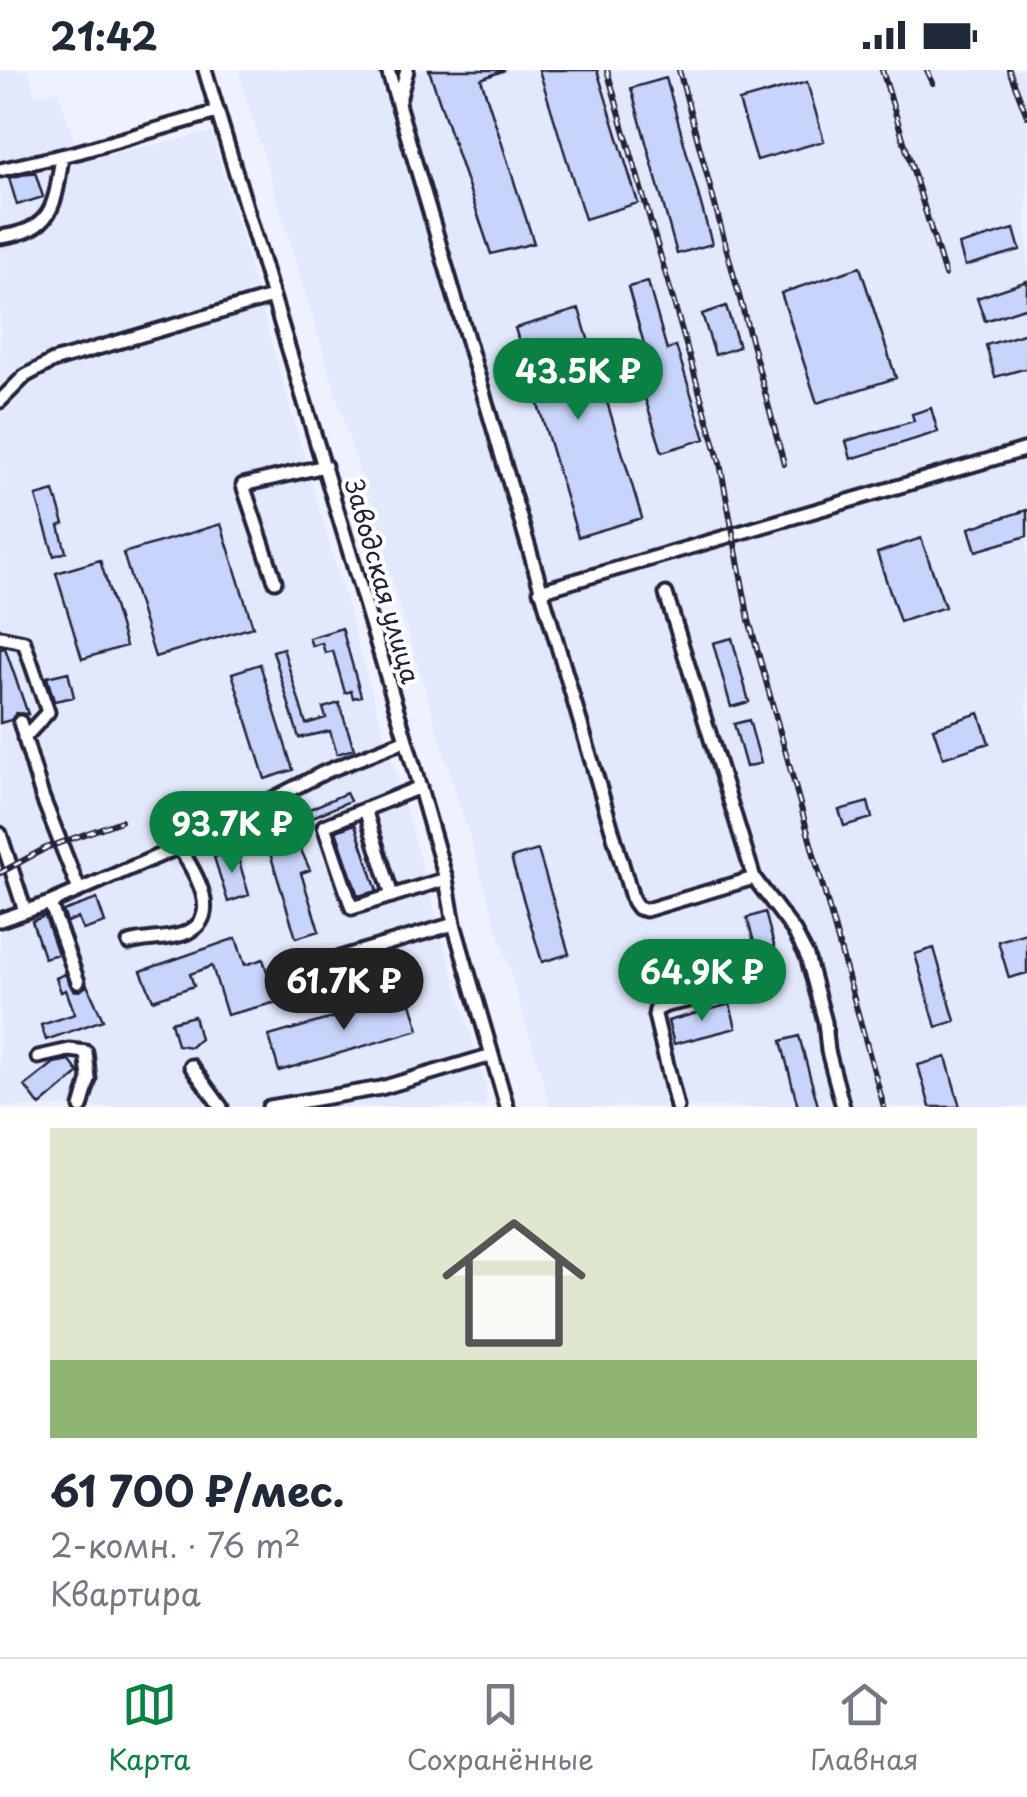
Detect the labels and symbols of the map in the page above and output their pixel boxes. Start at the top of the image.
pin: 43.5K ₽ [486,338,670,423]
street label: Заводская улица [336,474,430,688]
pin: 93.7K ₽ [140,791,324,876]
pin: 64.9K ₽ [610,939,794,1024]
pin: 61.7K ₽ [252,948,436,1033]

